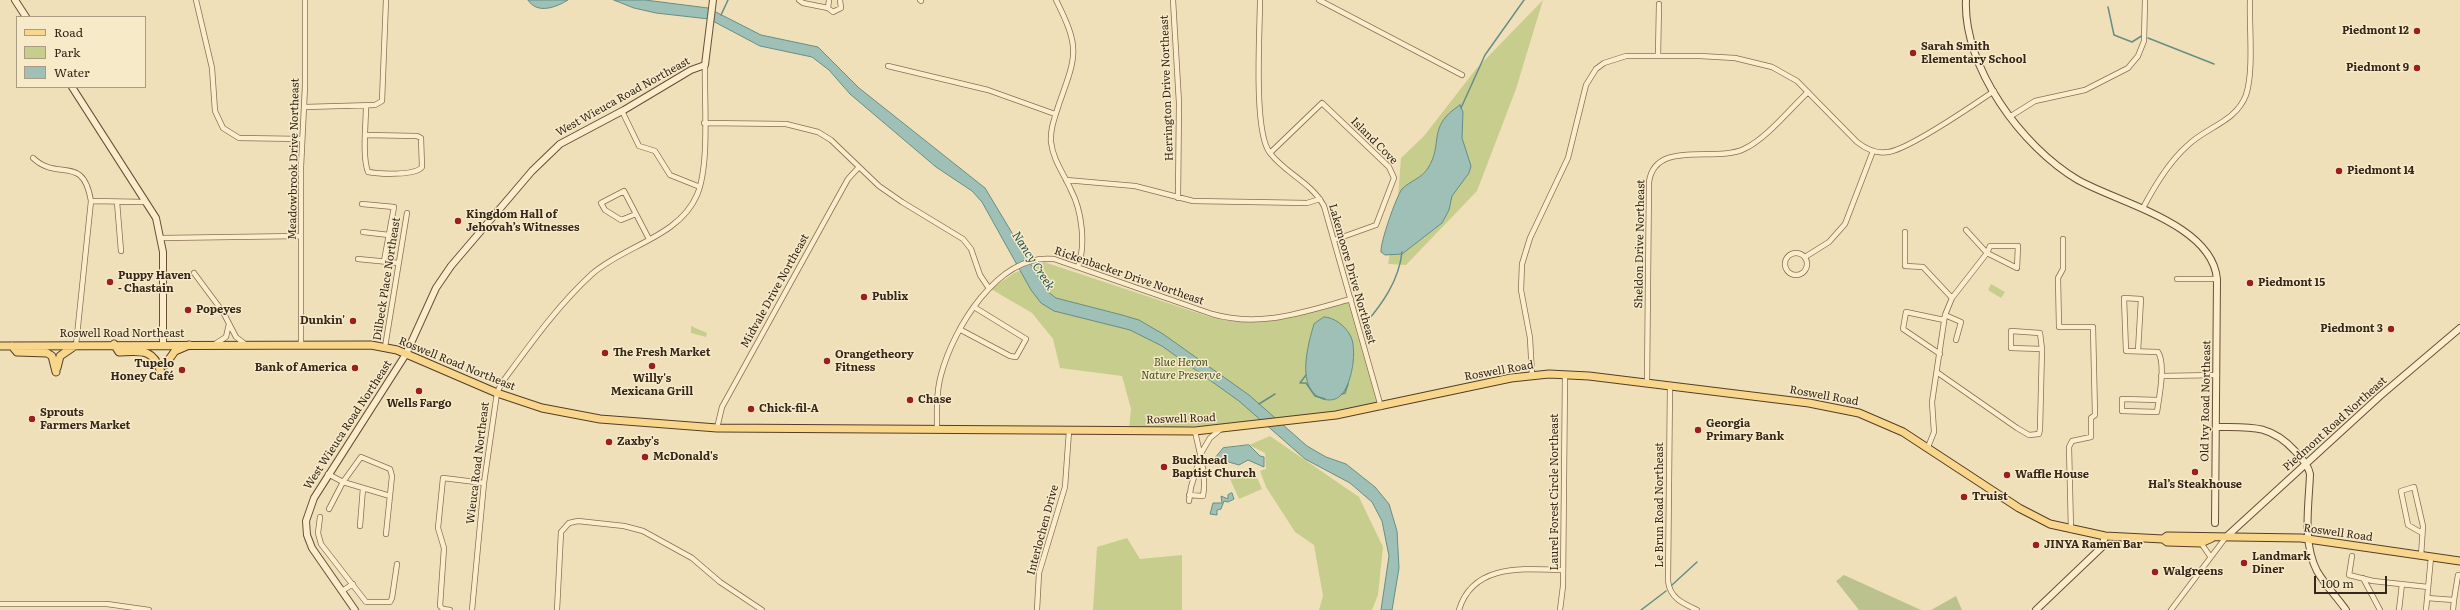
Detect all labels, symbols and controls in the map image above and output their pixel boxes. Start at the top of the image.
street label: Herrington Drive Northeast [1158,15,1176,161]
legend [16,16,146,88]
text: Road [54,23,83,41]
place label: Piedmont 12 [2342,24,2409,38]
marker: Piedmont 12 [2412,26,2422,36]
place label: Sarah Smith Elementary School [1921,40,2026,66]
text: Park [54,43,80,61]
marker: Sarah Smith Elementary School [1908,48,1918,58]
street label: West Wieuca Road Northeast [554,55,692,139]
place label: Piedmont 9 [2346,61,2409,75]
text: Water [54,63,90,81]
marker: Piedmont 9 [2412,63,2422,73]
street label: Meadowbrook Drive Northeast [286,78,302,240]
street label: Island Cove [1348,115,1400,167]
place label: Piedmont 14 [2347,164,2414,178]
marker: Piedmont 14 [2334,166,2344,176]
street label: Sheldon Drive Northeast [1632,179,1648,309]
street label: Lakemoore Drive Northeast [1326,202,1378,346]
place label: Kingdom Hall of Jehovah’s Witnesses [466,208,579,234]
street label: Dilbeck Place Northeast [371,216,403,342]
marker: Kingdom Hall of Jehovah’s Witnesses [453,216,463,226]
water label: Nancy Creek [1009,229,1057,293]
street label: Midvale Drive Northeast [738,232,812,350]
street label: Rickenbacker Drive Northeast [1052,244,1206,308]
place label: Puppy Haven - Chastain [118,269,191,295]
place label: Piedmont 15 [2258,276,2325,290]
marker: Puppy Haven - Chastain [105,277,115,287]
marker: Piedmont 15 [2245,278,2255,288]
place label: Publix [872,290,908,304]
marker: Publix [859,292,869,302]
place label: Popeyes [196,303,241,317]
marker: Popeyes [183,305,193,315]
place label: Dunkin' [300,314,345,328]
marker: Dunkin' [348,316,358,326]
place label: Piedmont 3 [2320,322,2383,336]
marker: Piedmont 3 [2386,324,2396,334]
street label: Roswell Road Northeast [60,327,184,341]
street label: Roswell Road Northeast [397,334,517,394]
street label: Old Ivy Road Northeast [2198,340,2214,462]
place label: The Fresh Market [613,346,710,360]
marker: The Fresh Market [600,348,610,358]
place label: Orangetheory Fitness [835,348,914,374]
marker: Orangetheory Fitness [822,356,832,366]
park label: Blue Heron Nature Preserve [1141,356,1221,382]
place label: Tupelo Honey Café [111,357,174,383]
street label: West Wieuca Road Northeast [301,358,395,492]
street label: Roswell Road [1463,358,1535,384]
place label: Bank of America [255,361,347,375]
marker: Willy's Mexicana Grill [647,361,657,371]
marker: Bank of America [350,363,360,373]
marker: Tupelo Honey Café [177,365,187,375]
place label: Willy's Mexicana Grill [611,372,693,398]
street label: Piedmont Road Northeast [2281,374,2389,474]
street label: Roswell Road [1788,383,1860,409]
marker: Wells Fargo [414,386,424,396]
place label: Chase [918,393,951,407]
marker: Chase [905,395,915,405]
place label: Wells Fargo [386,397,452,411]
street label: Wieuca Road Northeast [464,401,492,525]
place label: Chick-fil-A [759,402,819,416]
marker: Chick-fil-A [746,404,756,414]
place label: Sprouts Farmers Market [40,406,130,432]
street label: Roswell Road [1146,411,1216,427]
marker: Sprouts Farmers Market [27,414,37,424]
street label: Laurel Forest Circle Northeast [1548,414,1562,570]
place label: Georgia Primary Bank [1706,417,1784,443]
marker: Georgia Primary Bank [1693,425,1703,435]
place label: Zaxby's [617,435,659,449]
marker: Zaxby's [604,437,614,447]
street label: Le Brun Road Northeast [1653,442,1667,568]
place label: McDonald's [653,450,718,464]
marker: McDonald's [640,452,650,462]
place label: Buckhead Baptist Church [1172,454,1256,480]
marker: Buckhead Baptist Church [1159,462,1169,472]
marker: Hal’s Steakhouse [2190,467,2200,477]
place label: Waffle House [2015,468,2089,482]
marker: Waffle House [2002,470,2012,480]
place label: Hal’s Steakhouse [2148,478,2242,492]
street label: Interlochen Drive [1025,483,1061,577]
place label: Truist [1972,490,2008,504]
marker: Truist [1959,492,1969,502]
street label: Roswell Road [2302,522,2374,544]
place label: JINYA Ramen Bar [2044,538,2143,552]
marker: JINYA Ramen Bar [2031,540,2041,550]
place label: Landmark Diner [2252,550,2311,576]
marker: Landmark Diner [2239,558,2249,568]
place label: Walgreens [2163,565,2223,579]
marker: Walgreens [2150,567,2160,577]
scale bar [2316,568,2389,594]
text: 100 m [2321,574,2354,592]

